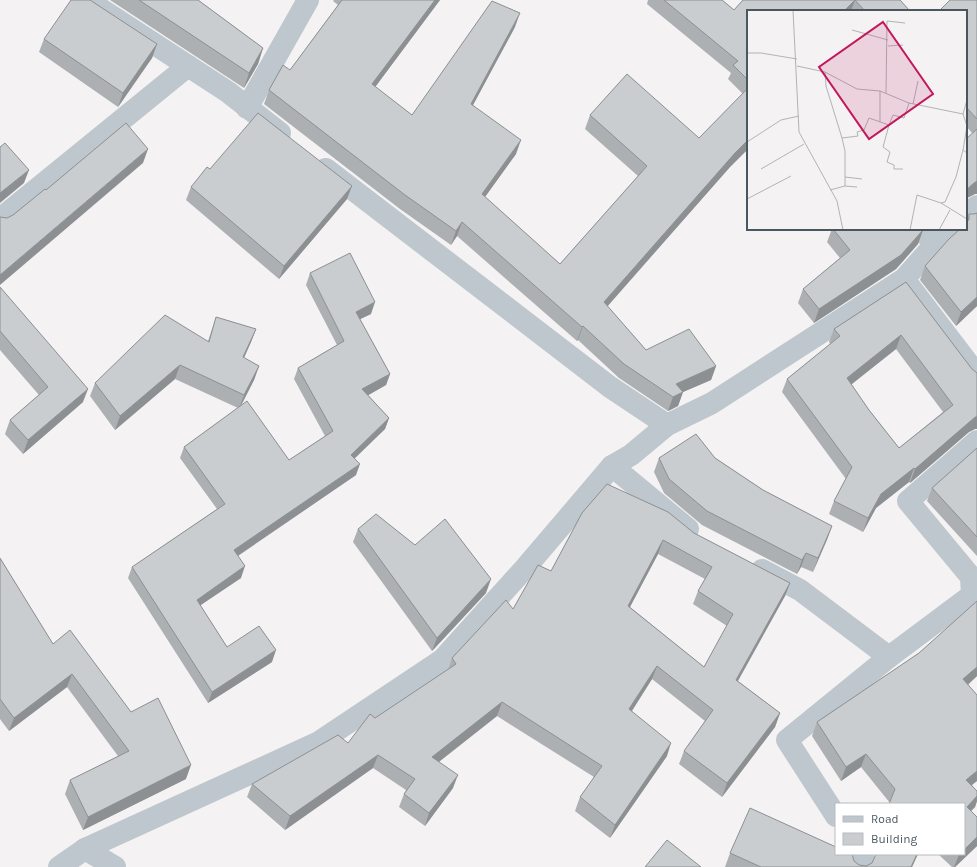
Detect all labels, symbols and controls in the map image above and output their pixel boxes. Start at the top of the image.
inset map [747,10,967,230]
legend [835,803,965,855]
text: Road [871,812,899,826]
text: Building [871,832,918,846]

